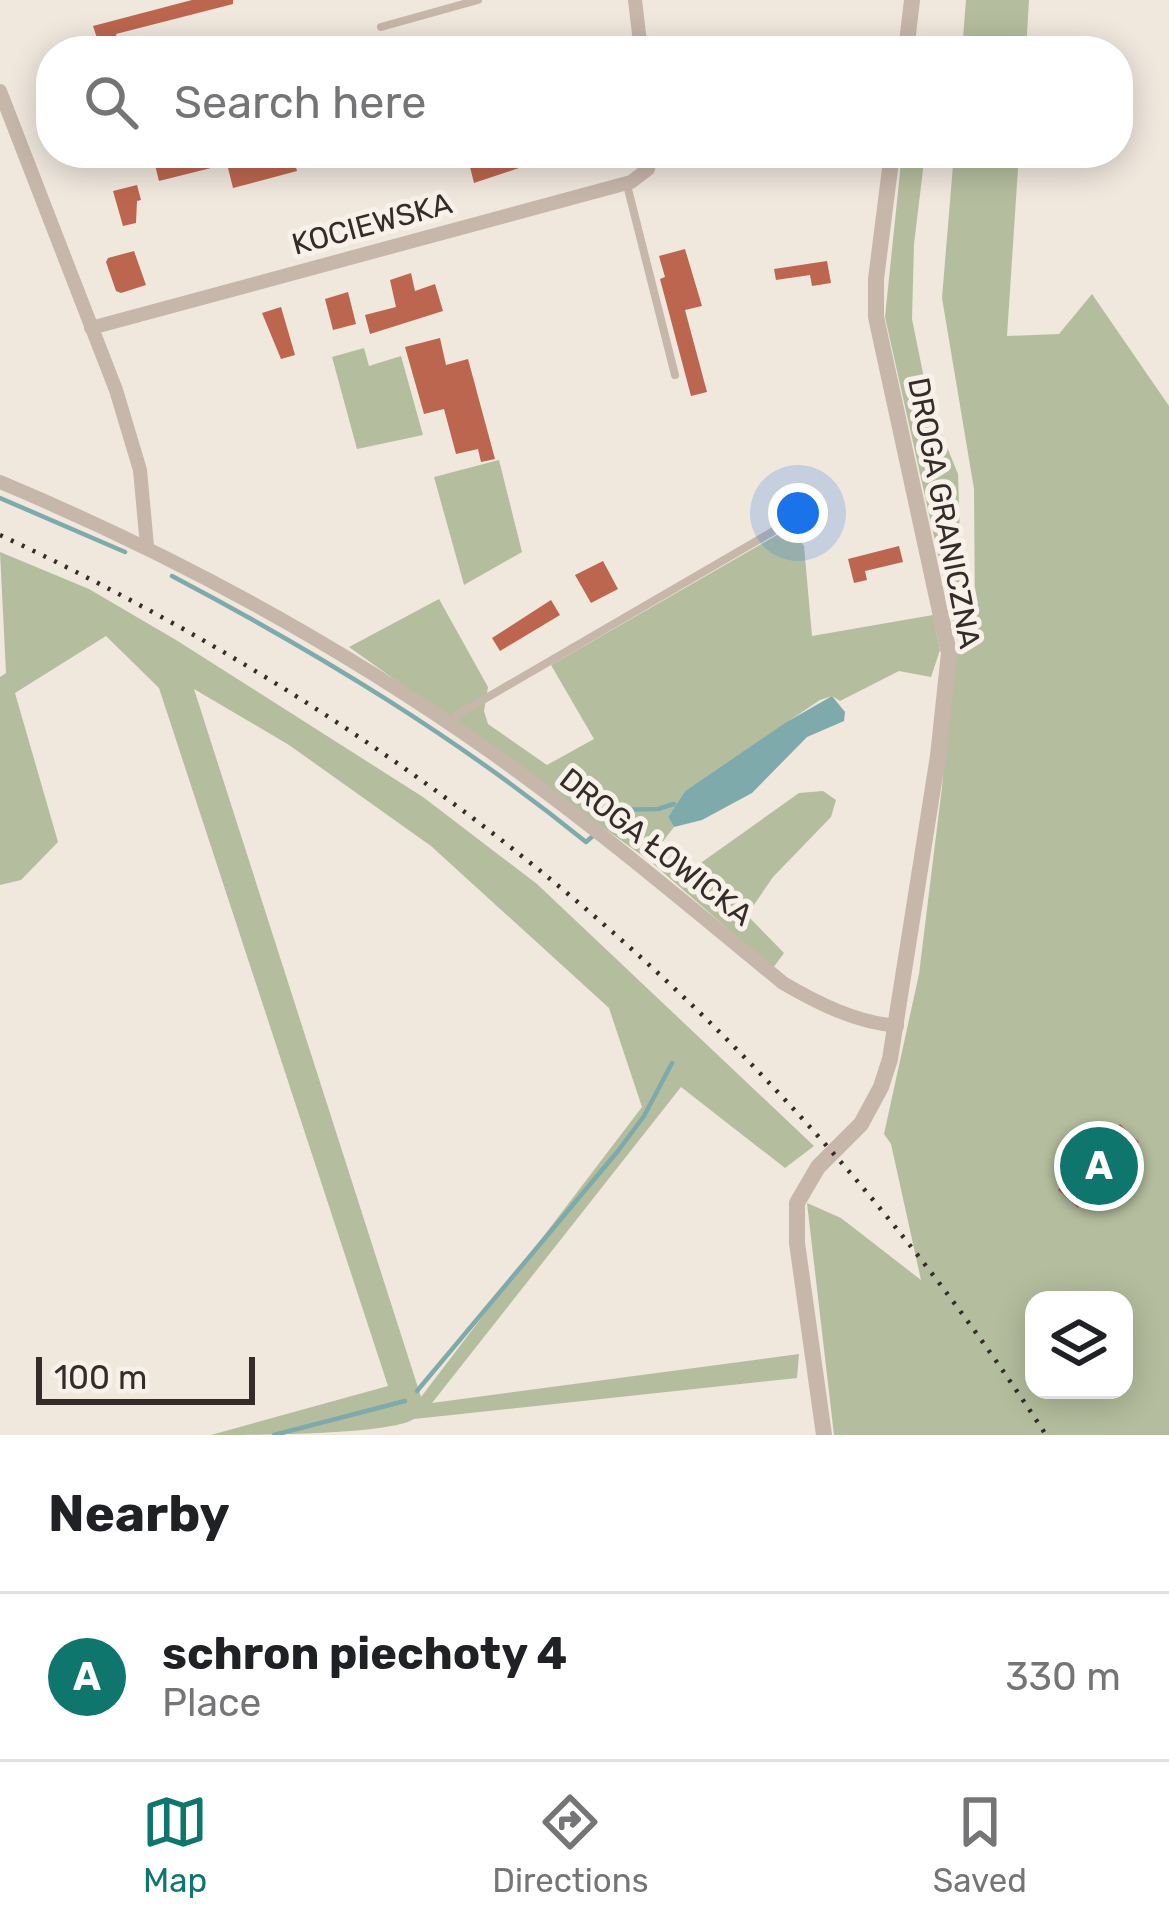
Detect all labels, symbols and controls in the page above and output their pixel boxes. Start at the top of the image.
search box [36,36,1133,168]
icon: search [78,69,144,135]
text: Search here [174,76,426,129]
street label: KOCIEWSKA [288,185,456,263]
street label: DROGA GRANICZNA [900,374,988,652]
your location [768,483,828,543]
street label: DROGA ŁOWICKA [553,761,759,933]
pin: A [1060,1121,1138,1211]
map controls [1025,1291,1133,1399]
button: layers [1025,1291,1133,1399]
scale bar [36,1351,255,1404]
text: 100 m [54,1358,147,1397]
text: Nearby [48,1483,230,1544]
text: schron piechoty 4 [162,1627,567,1680]
text: A [73,1654,101,1700]
text: 330 m [1005,1654,1121,1700]
text: Place [162,1680,261,1726]
tab: Map [142,1789,208,1900]
tab: Directions [492,1789,649,1900]
tab: Saved [933,1789,1027,1900]

